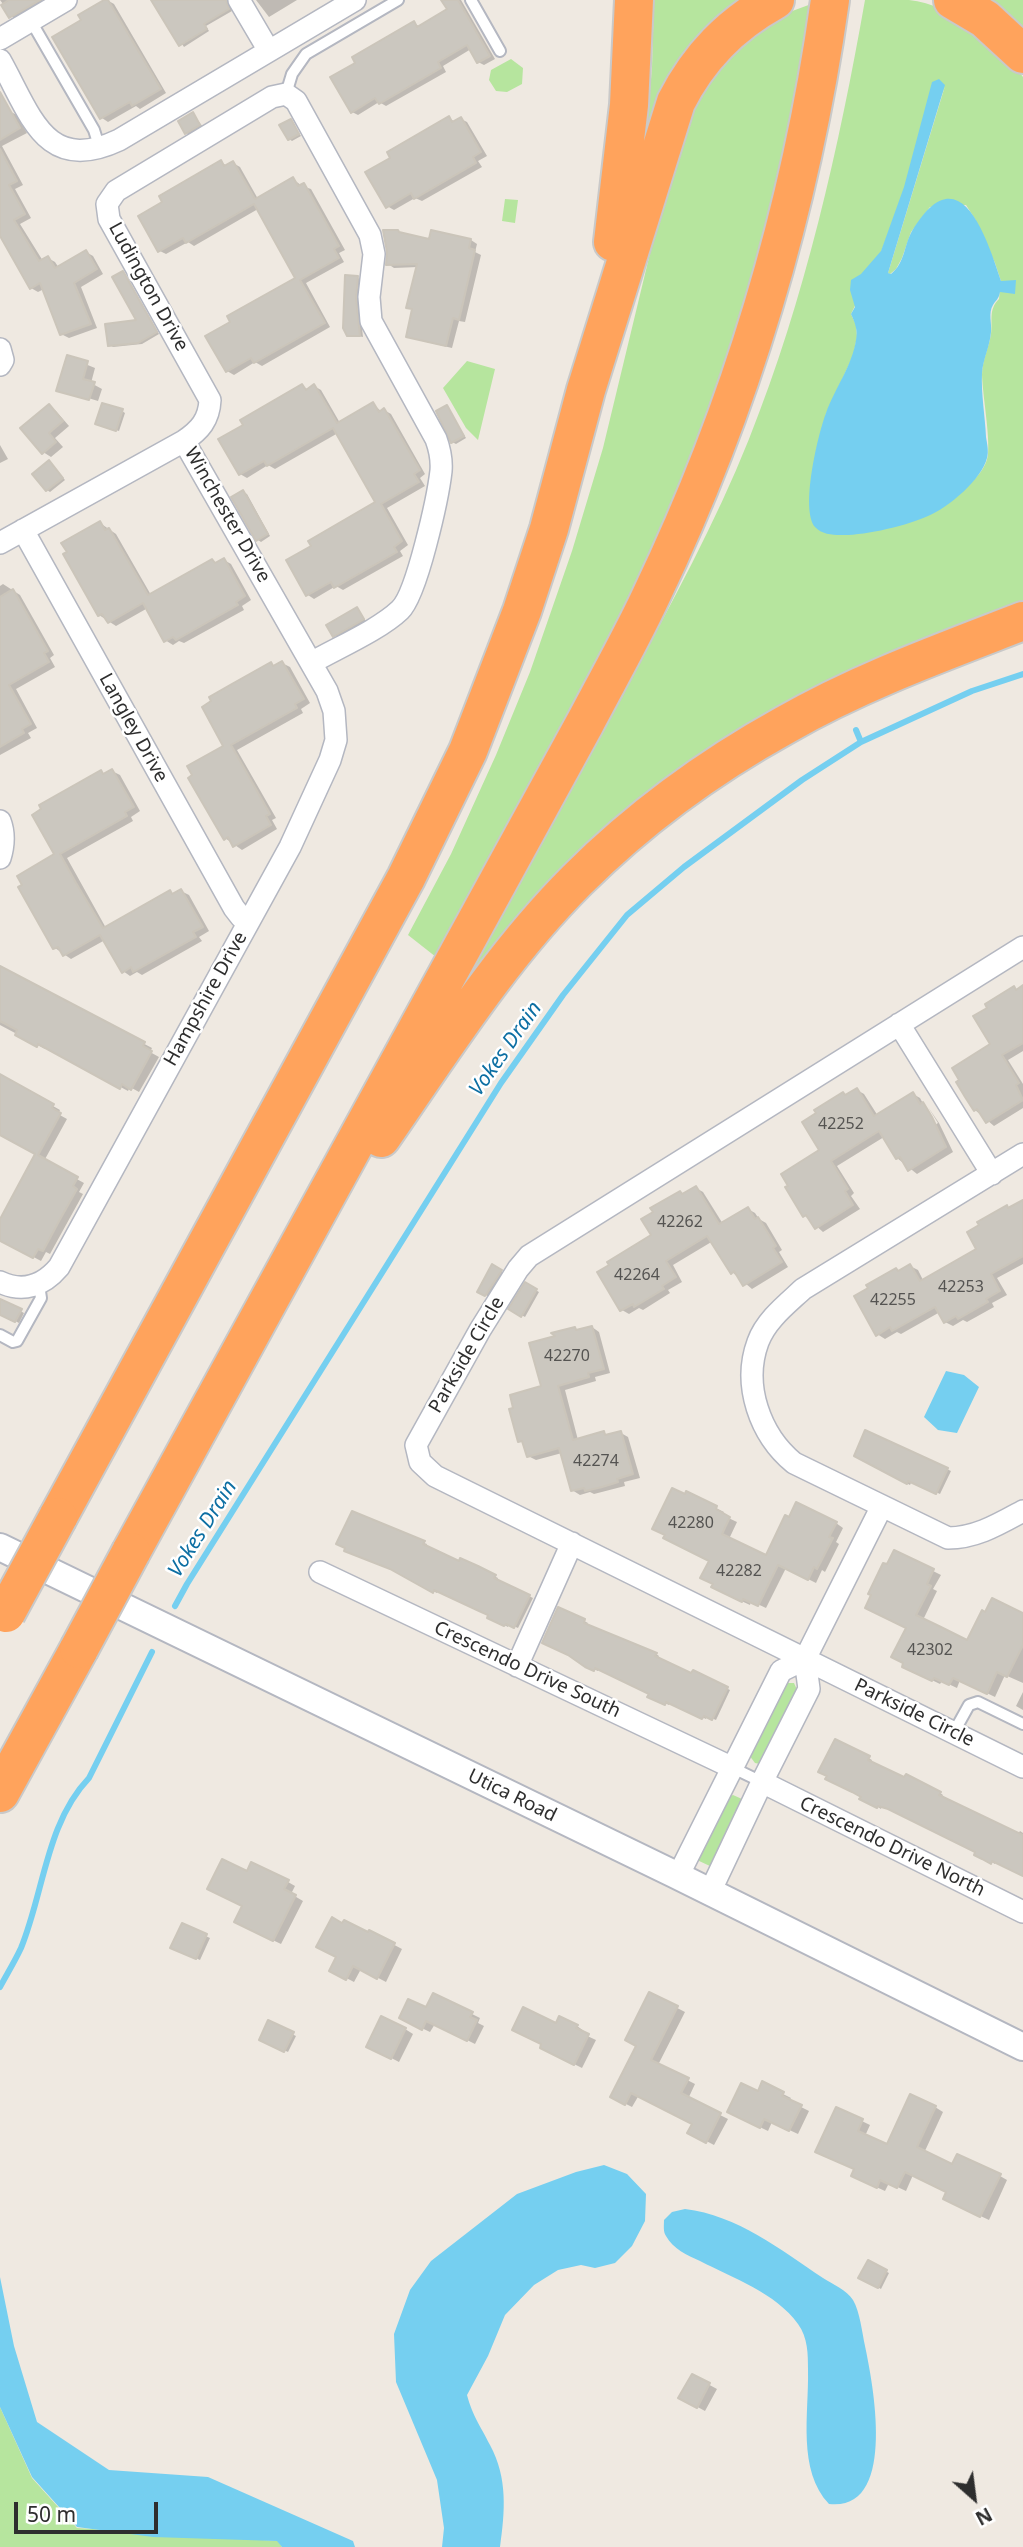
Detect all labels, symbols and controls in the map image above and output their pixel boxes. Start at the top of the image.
street label: Ludington Drive [103,219,193,355]
street label: Winchester Drive [179,443,275,587]
street label: Langley Drive [94,670,172,786]
street label: Hampshire Drive [160,928,252,1070]
water label: Vokes Drain [464,997,548,1101]
house number: 42252 [818,1114,864,1134]
house number: 42262 [657,1212,703,1232]
house number: 42264 [614,1265,660,1285]
house number: 42253 [938,1277,984,1297]
house number: 42255 [870,1290,916,1310]
street label: Parkside Circle [424,1293,510,1417]
house number: 42270 [544,1346,590,1366]
house number: 42274 [573,1451,619,1471]
water label: Vokes Drain [163,1476,243,1582]
house number: 42280 [668,1513,714,1533]
house number: 42282 [716,1561,762,1581]
street label: Crescendo Drive South [430,1617,624,1723]
house number: 42302 [907,1640,953,1660]
street label: Parkside Circle [850,1674,978,1752]
street label: Utica Road [464,1765,560,1827]
street label: Crescendo Drive North [796,1792,988,1902]
north arrow [939,2463,1009,2533]
scale bar [18,2488,161,2532]
text: 50 m [27,2500,76,2528]
text: N [971,2501,997,2532]

